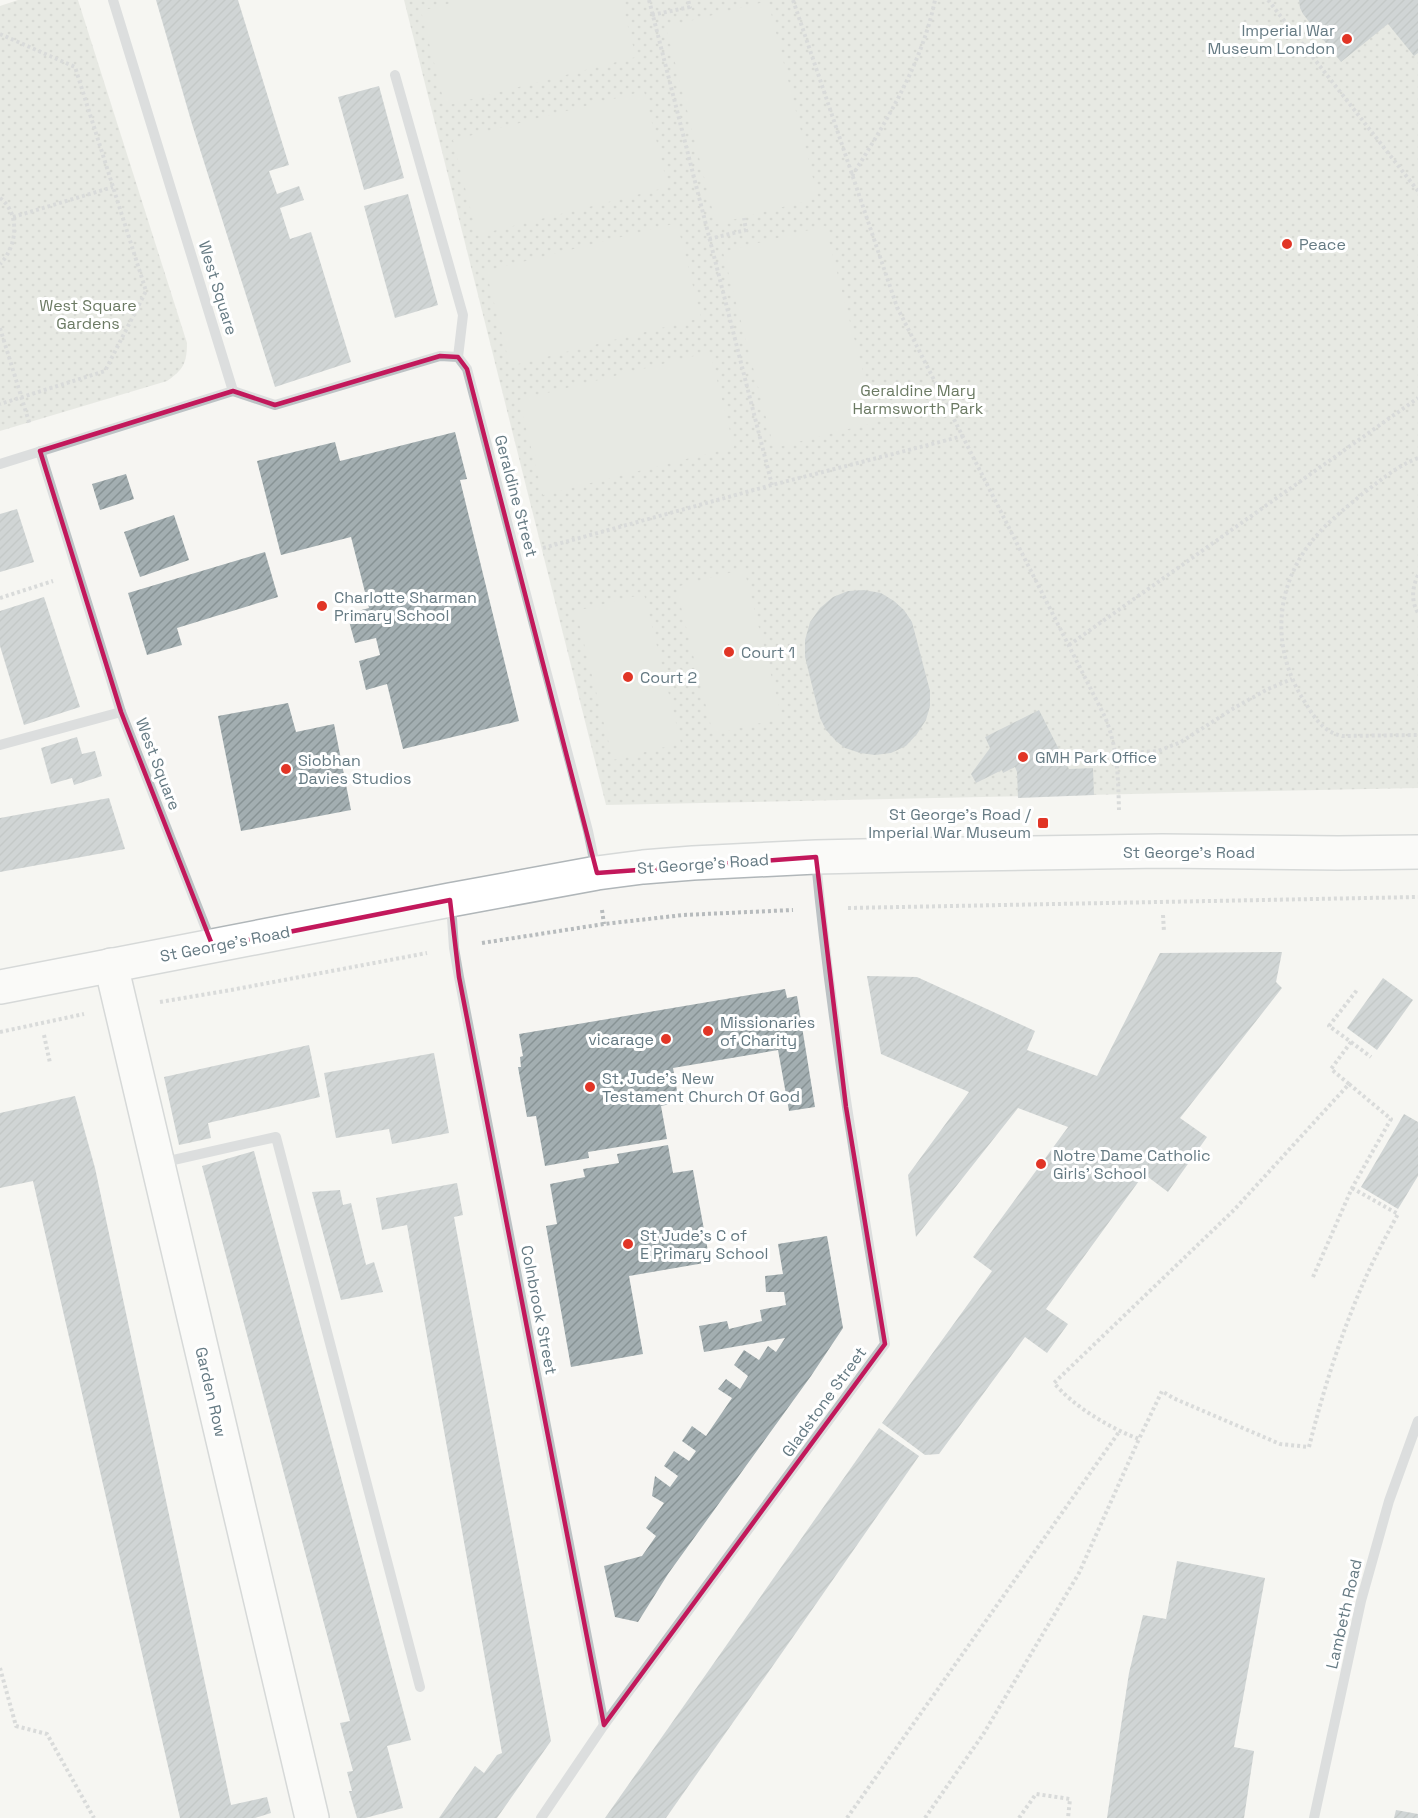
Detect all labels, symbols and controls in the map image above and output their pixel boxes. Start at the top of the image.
place label: Imperial War Museum London [1207,20,1335,59]
marker: Imperial War Museum London [1340,32,1354,46]
place label: Peace [1299,234,1346,255]
marker: Peace [1280,237,1294,251]
street label: West Square [194,238,242,338]
park label: West Square Gardens [39,295,137,334]
park label: Geraldine Mary Harmsworth Park [853,380,984,419]
street label: Geraldine Street [490,433,542,559]
place label: Charlotte Sharman Primary School [334,587,477,626]
marker: Charlotte Sharman Primary School [315,599,329,613]
place label: Court 1 [741,642,795,663]
marker: Court 1 [722,645,736,659]
place label: Court 2 [640,667,697,688]
marker: Court 2 [621,670,635,684]
street label: West Square [131,715,185,813]
place label: GMH Park Office [1035,747,1157,768]
place label: Siobhan Davies Studios [298,750,411,789]
marker: GMH Park Office [1016,750,1030,764]
marker: Siobhan Davies Studios [279,762,293,776]
place label: St George's Road / Imperial War Museum [868,804,1031,843]
marker: St George's Road / Imperial War Museum [1036,816,1050,830]
street label: St George's Road [1123,842,1255,863]
street label: St George's Road [636,849,770,879]
street label: St George's Road [158,921,292,967]
place label: Missionaries of Charity [720,1012,815,1051]
marker: Missionaries of Charity [701,1024,715,1038]
place label: vicarage [588,1029,654,1050]
marker: vicarage [659,1032,673,1046]
place label: St. Jude's New Testament Church Of God [602,1068,800,1107]
marker: St. Jude's New Testament Church Of God [583,1080,597,1094]
place label: Notre Dame Catholic Girls' School [1053,1145,1210,1184]
marker: Notre Dame Catholic Girls' School [1034,1157,1048,1171]
place label: St Jude's C of E Primary School [640,1225,768,1264]
marker: St Jude's C of E Primary School [621,1237,635,1251]
street label: Colnbrook Street [516,1244,562,1376]
street label: Gladstone Street [777,1343,871,1461]
street label: Garden Row [190,1345,232,1439]
street label: Lambeth Road [1321,1557,1367,1671]

